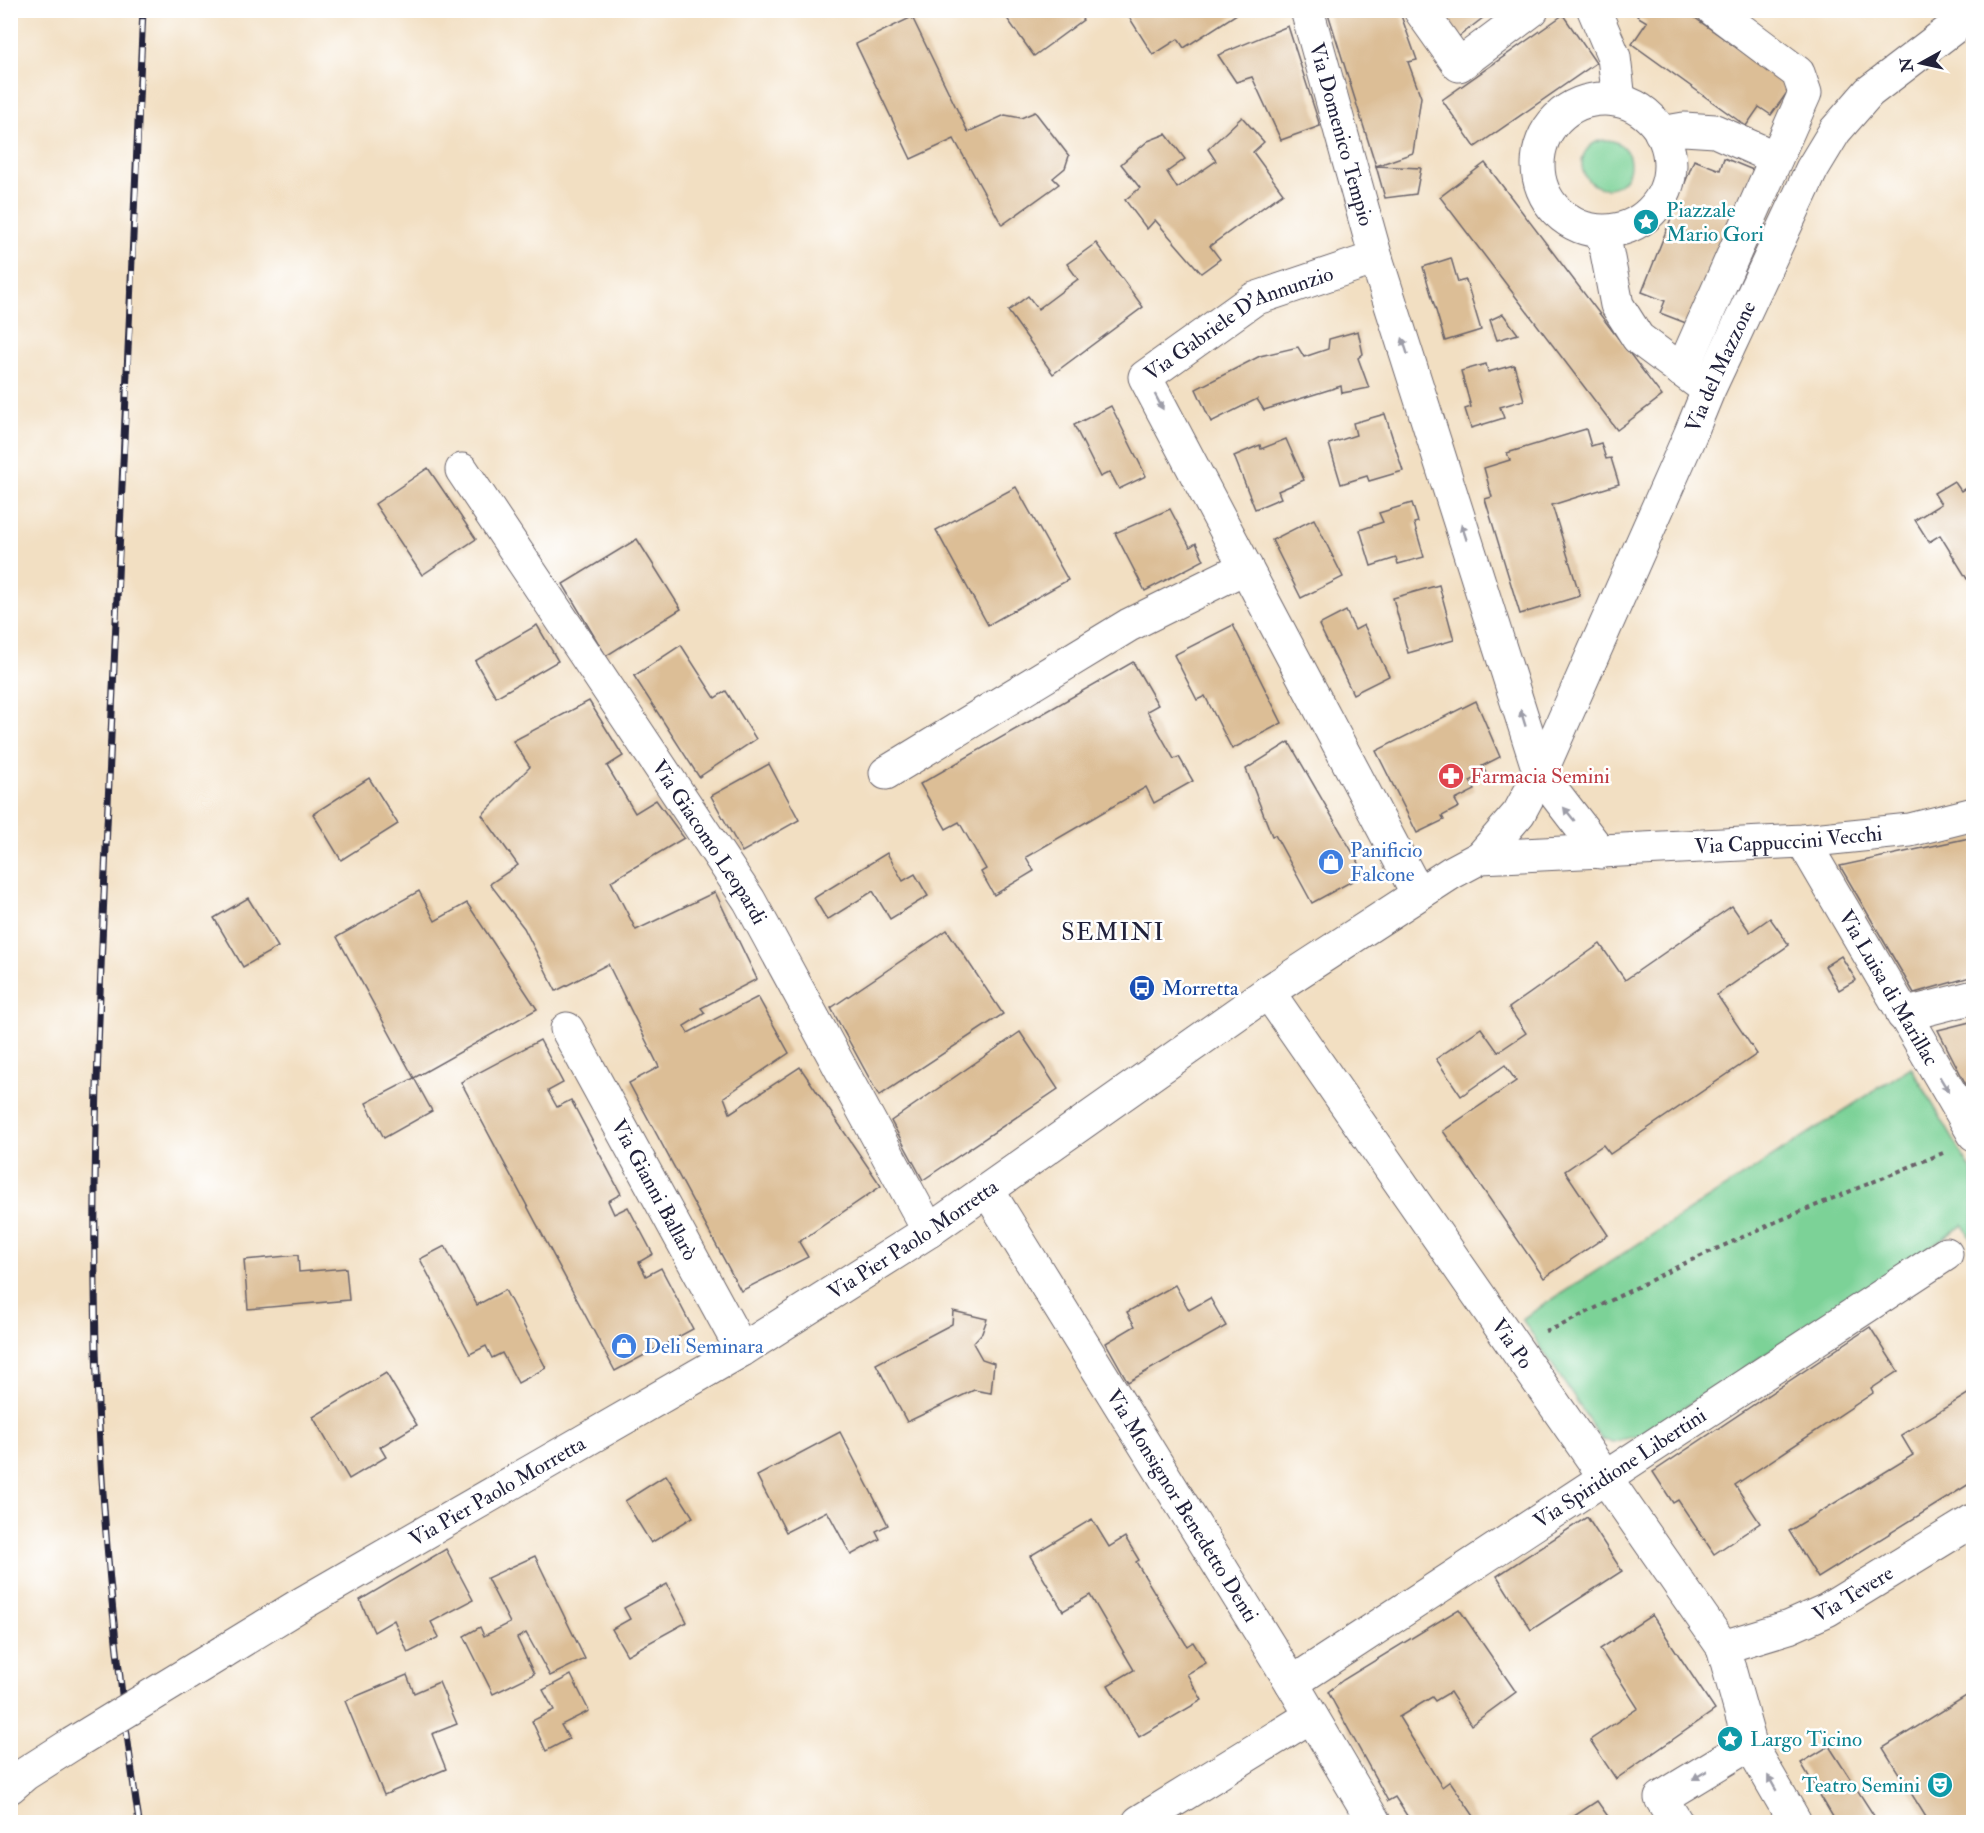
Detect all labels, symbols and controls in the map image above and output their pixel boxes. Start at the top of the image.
north arrow [1891,33,1951,93]
street label: Via Domenico Tempio [1303,40,1379,229]
text: N [1896,56,1918,74]
place label: Piazzale Mario Gori [1666,197,1764,248]
place icon: Piazzale Mario Gori [1631,207,1661,237]
street label: Via Gabriele D'Annunzio [1139,260,1337,387]
street label: Via del Mazzone [1680,297,1762,436]
one-way arrow [1399,337,1409,355]
one-way arrow [1153,393,1163,411]
one-way arrow [1459,523,1468,541]
one-way arrow [1517,709,1527,727]
street label: Via Giacomo Leopardi [645,755,773,930]
pharmacy icon: Farmacia Semini [1436,761,1466,791]
place label: Farmacia Semini [1470,763,1610,790]
one-way arrow [1563,807,1576,822]
street label: Via Cappuccini Vecchi [1694,820,1884,860]
place label: Panificio Falcone [1350,837,1422,888]
shop icon: Panificio Falcone [1316,847,1346,877]
street label: Via Luisa di Marillac [1832,905,1945,1071]
district label: SEMINI [1061,917,1165,948]
bus stop icon: Morretta [1127,973,1157,1003]
place label: Morretta [1162,975,1239,1002]
one-way arrow [1938,1076,1949,1092]
street label: Via Gianni Ballarò [605,1115,704,1265]
street label: Via Pier Paolo Morretta [823,1173,1004,1306]
street label: Via Po [1485,1313,1539,1374]
shop icon: Deli Seminara [609,1331,639,1361]
place label: Deli Seminara [644,1333,764,1360]
street label: Via Monsignor Benedetto Denti [1100,1385,1264,1628]
street label: Via Spiridione Libertini [1529,1402,1712,1535]
street label: Via Pier Paolo Morretta [404,1430,591,1553]
street label: Via Tevere [1809,1560,1899,1629]
place icon: Largo Ticino [1715,1724,1745,1754]
place label: Largo Ticino [1750,1726,1862,1753]
one-way arrow [1691,1769,1708,1780]
theatre icon: Teatro Semini [1925,1770,1955,1800]
place label: Teatro Semini [1802,1772,1920,1799]
one-way arrow [1768,1775,1778,1792]

